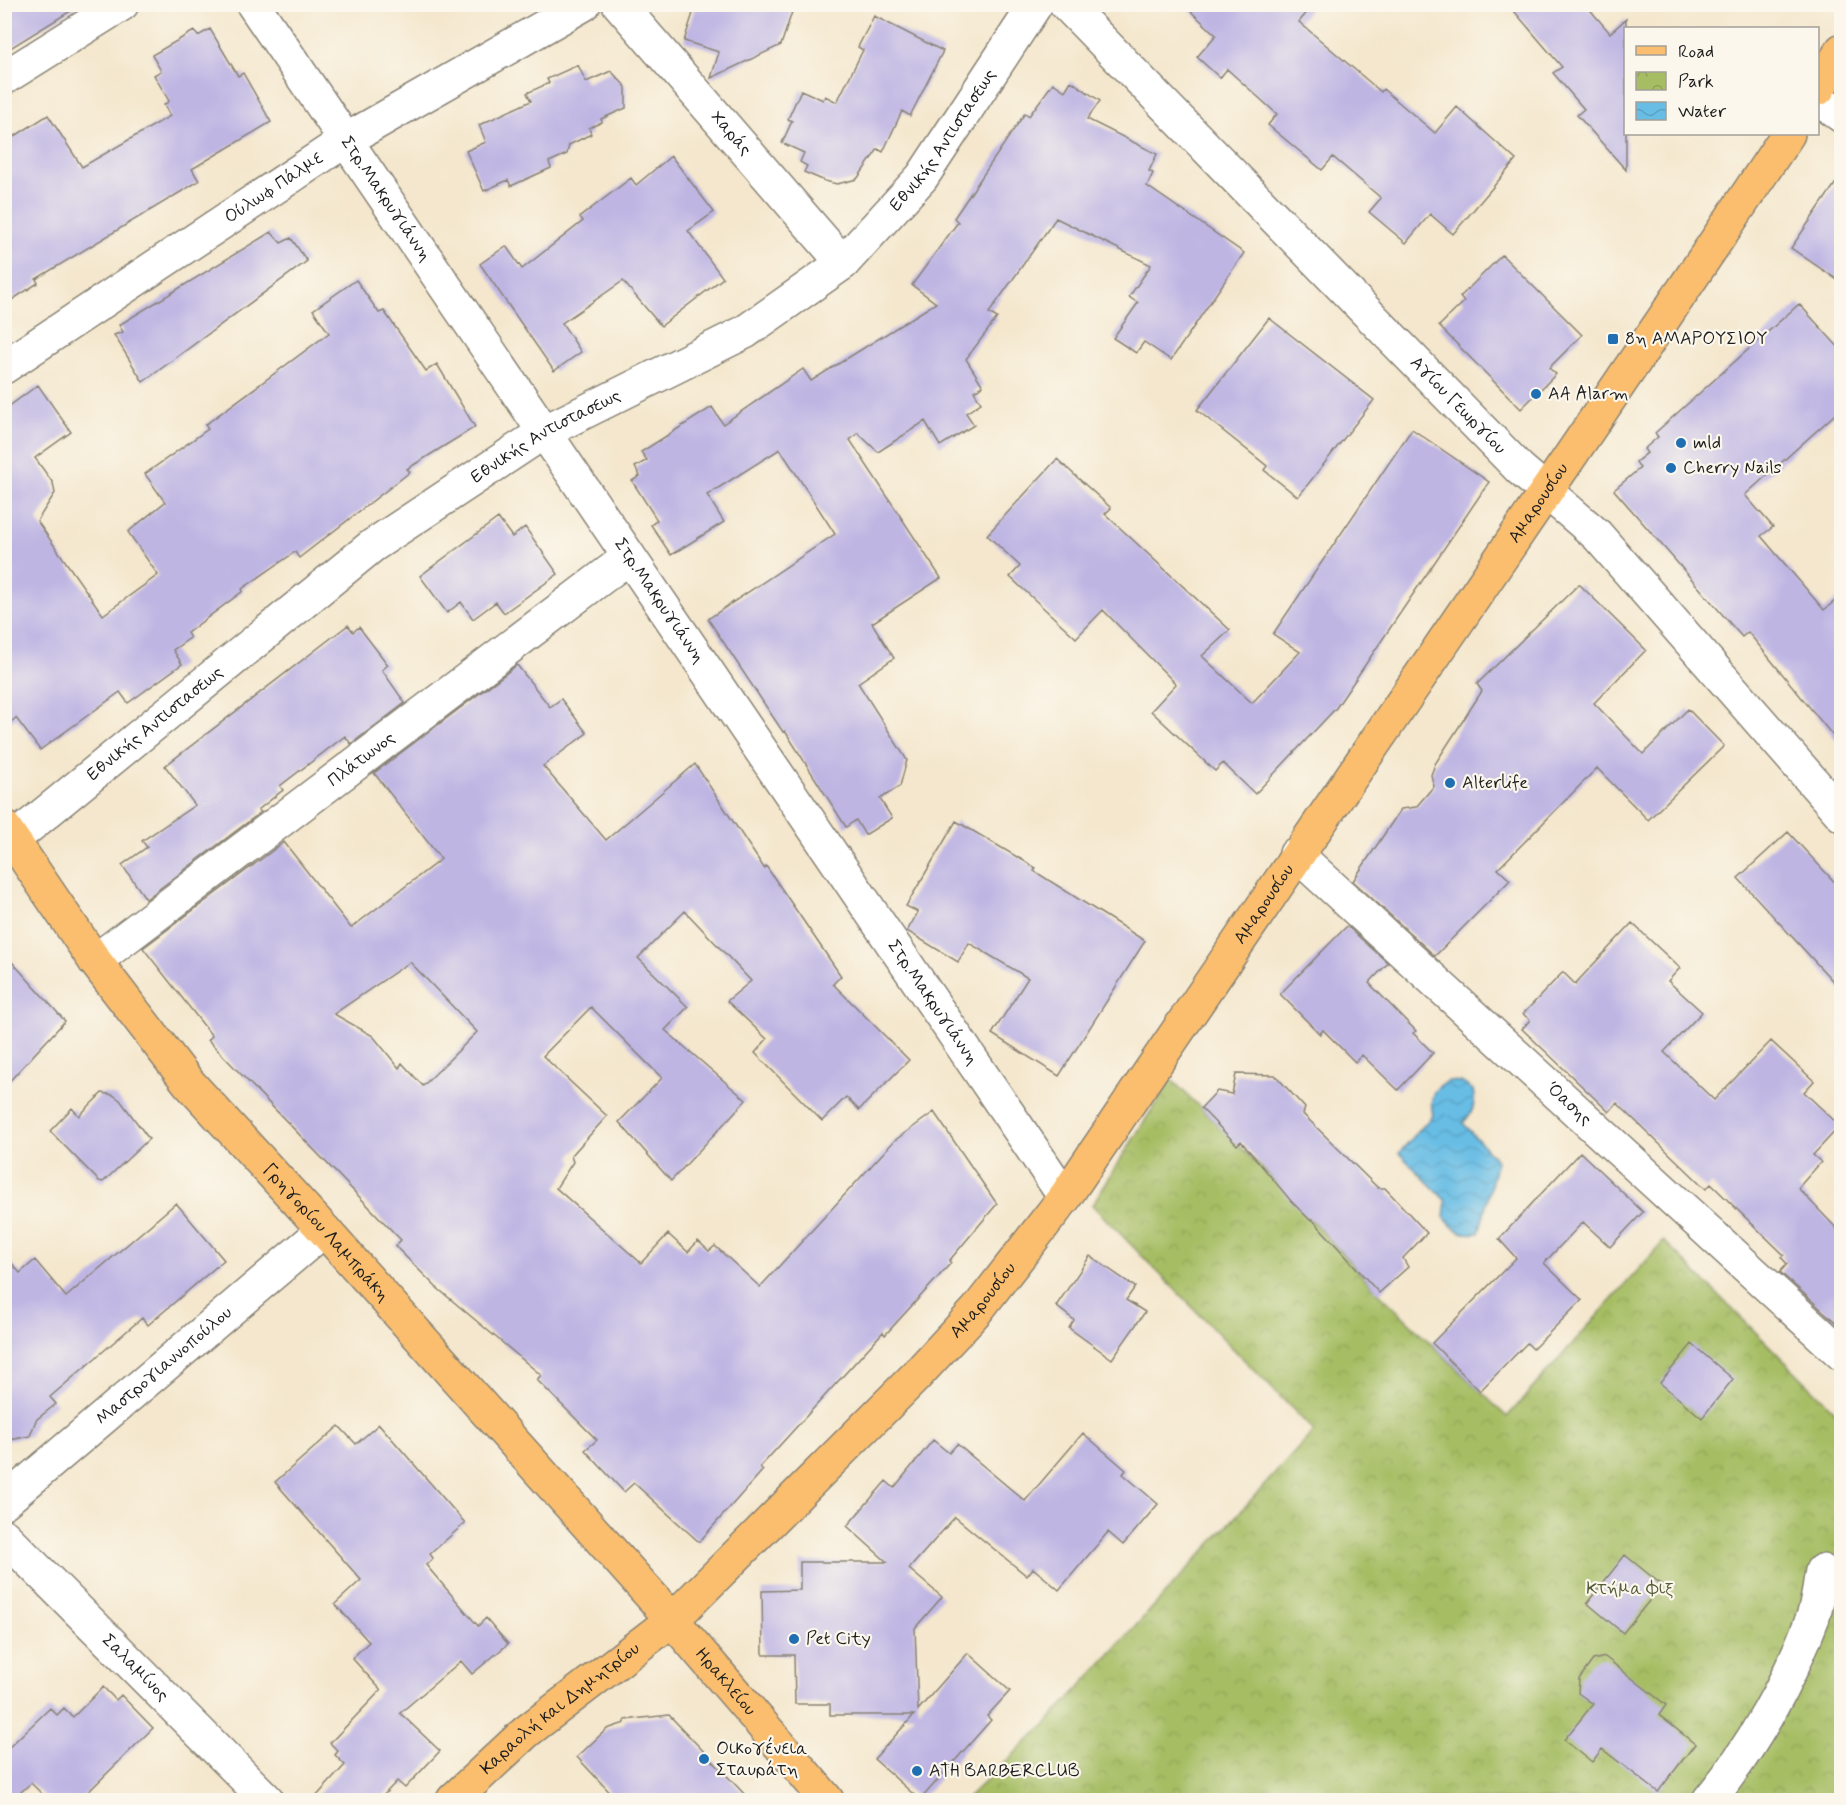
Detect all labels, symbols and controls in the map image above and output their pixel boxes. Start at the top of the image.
legend [1624,27,1819,135]
text: Road [1678,40,1714,64]
street label: Εθνικής Αντιστασεως [884,64,1002,217]
text: Park [1678,70,1714,94]
text: Water [1678,100,1727,124]
street label: Χαράς [705,106,757,161]
street label: Στρ.Μακρυγιάννη [335,132,437,266]
street label: Ούλωφ Πάλμε [220,146,328,229]
place label: 8η ΑΜΑΡΟΥΣΙΟΥ [1625,327,1767,351]
marker: 8η ΑΜΑΡΟΥΣΙΟΥ [1606,332,1620,346]
street label: Αγίου Γεωργίου [1405,351,1511,460]
place label: AA Alarm [1548,382,1628,406]
street label: Εθνικής Αντιστασεως [466,384,625,489]
marker: AA Alarm [1529,387,1543,401]
place label: mld [1693,431,1721,455]
marker: mld [1674,436,1688,450]
place label: Cherry Nails [1683,456,1782,480]
street label: Αμαρουσίου [1503,458,1574,548]
marker: Cherry Nails [1664,461,1678,475]
street label: Στρ.Μακρυγιάννη [608,534,710,668]
street label: Εθνικής Αντιστασεως [82,660,228,787]
street label: Πλάτωνος [323,726,400,793]
place label: Alterlife [1462,771,1528,795]
marker: Alterlife [1443,776,1457,790]
street label: Αμαρουσίου [1228,859,1300,949]
street label: Στρ.Μακρυγιάννη [882,935,984,1070]
street label: Όασης [1541,1077,1597,1131]
street label: Γρηγορίου Λαμπράκη [257,1159,395,1307]
street label: Αμαρουσίου [945,1257,1022,1344]
street label: Μαστρογιαννοπούλου [91,1301,237,1431]
park label: Κτήμα Φιξ [1586,1577,1674,1601]
place label: Pet City [806,1627,871,1651]
street label: Σαλαμίνος [96,1629,174,1707]
marker: Pet City [787,1632,801,1646]
street label: Καραολή και Δημητρίου [475,1637,645,1780]
street label: Ηρακλείου [689,1643,761,1721]
place label: Οικογένεια Σταυράτη [716,1736,808,1782]
marker: Οικογένεια Σταυράτη [697,1752,711,1766]
place label: ATH BARBERCLUB [929,1759,1080,1783]
marker: ATH BARBERCLUB [910,1764,924,1778]

